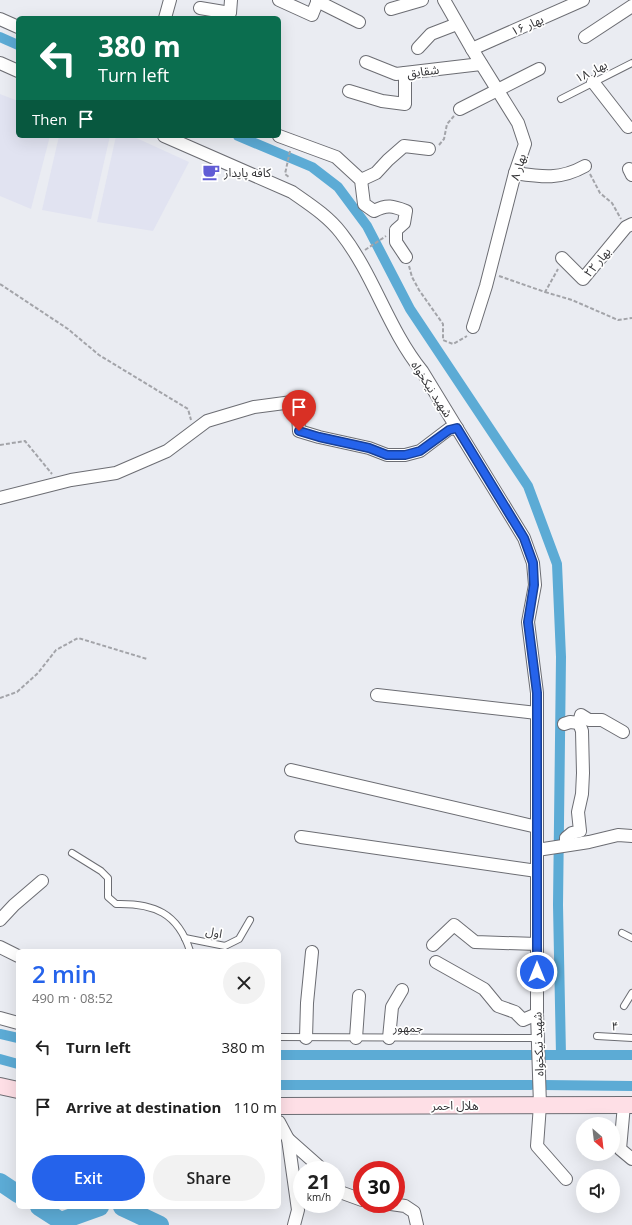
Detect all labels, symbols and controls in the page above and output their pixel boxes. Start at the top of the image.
street label: بهار ۱۶ [508,10,546,40]
text: 380 m [98,27,181,65]
icon: left [32,32,84,84]
street label: بهار ۱۸ [572,56,610,86]
street label: شقایق [406,61,440,81]
text: Turn left [98,63,169,87]
icon: arrive [75,108,97,130]
text: Then [32,109,67,129]
street label: بهار ۸ [506,152,530,182]
cafe icon: کافه پایدار [201,162,221,182]
place label: کافه پایدار [223,164,272,181]
street label: بهار ۲۲ [580,243,614,281]
street label: شهید نیکخواه [407,357,457,421]
pin [282,390,316,431]
icon: arrive [288,396,310,418]
street label: اول [204,922,224,942]
position arrow [516,951,558,993]
text: 2 min [32,957,97,990]
button: close [223,962,265,1004]
text: 490 m · 08:52 [32,989,113,1007]
street label: شهید نیکخواه [528,1012,548,1076]
street label: ۴ [611,1017,619,1035]
street label: جمهور [392,1019,423,1036]
icon: left [32,1036,54,1058]
text: Turn left [66,1037,131,1057]
text: 380 m [221,1037,265,1057]
icon: arrive [32,1096,54,1118]
text: Arrive at destination [66,1097,221,1117]
text: 110 m [233,1097,277,1117]
street label: هلال احمر [430,1097,479,1114]
north arrow [576,1117,620,1161]
map controls [576,1117,620,1213]
button: Exit [32,1155,145,1201]
button: Share [153,1155,265,1201]
speed limit sign: 30 [353,1161,405,1213]
text: 21 [308,1168,330,1195]
button: sound [576,1169,620,1213]
text: km/h [307,1190,331,1204]

